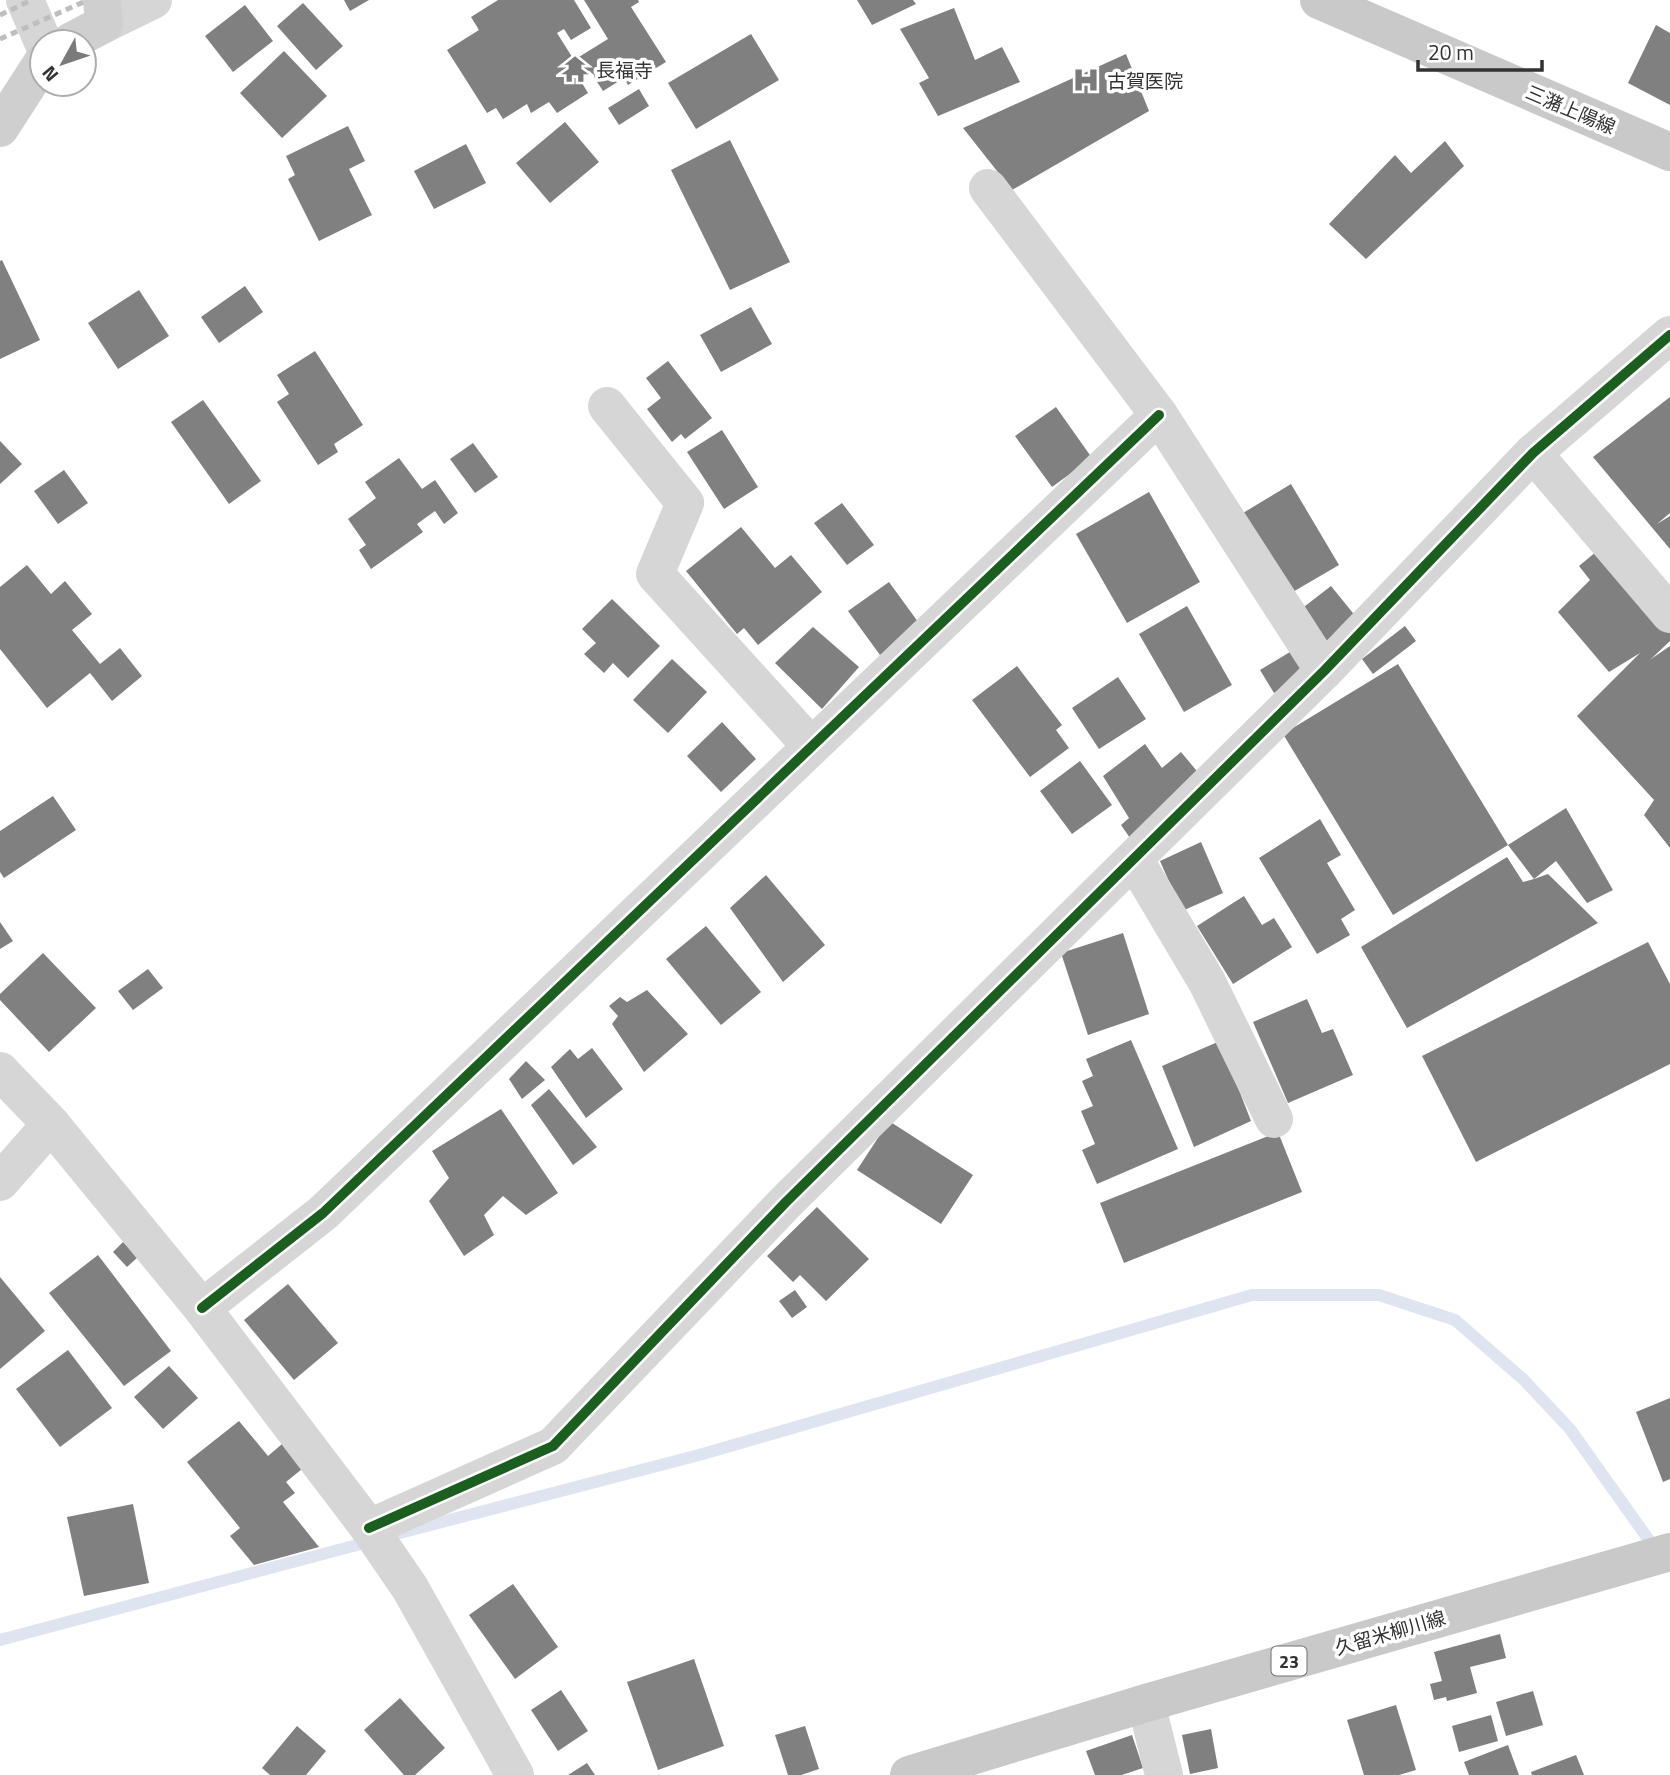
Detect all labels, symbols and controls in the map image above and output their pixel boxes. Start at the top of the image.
north arrow [28,28,98,98]
scale bar [1418,28,1542,72]
text: 20 m [1428,36,1474,68]
temple icon: 長福寺 [560,54,590,84]
place label: 長福寺 [596,55,653,84]
text: N [34,60,65,89]
hospital icon: 古賀医院 [1071,65,1101,95]
place label: 古賀医院 [1107,66,1183,95]
street label: 三潴上陽線 [1522,77,1620,141]
street label: 久留米柳川線 [1331,1602,1449,1662]
road number: 23 [1272,1646,1306,1676]

